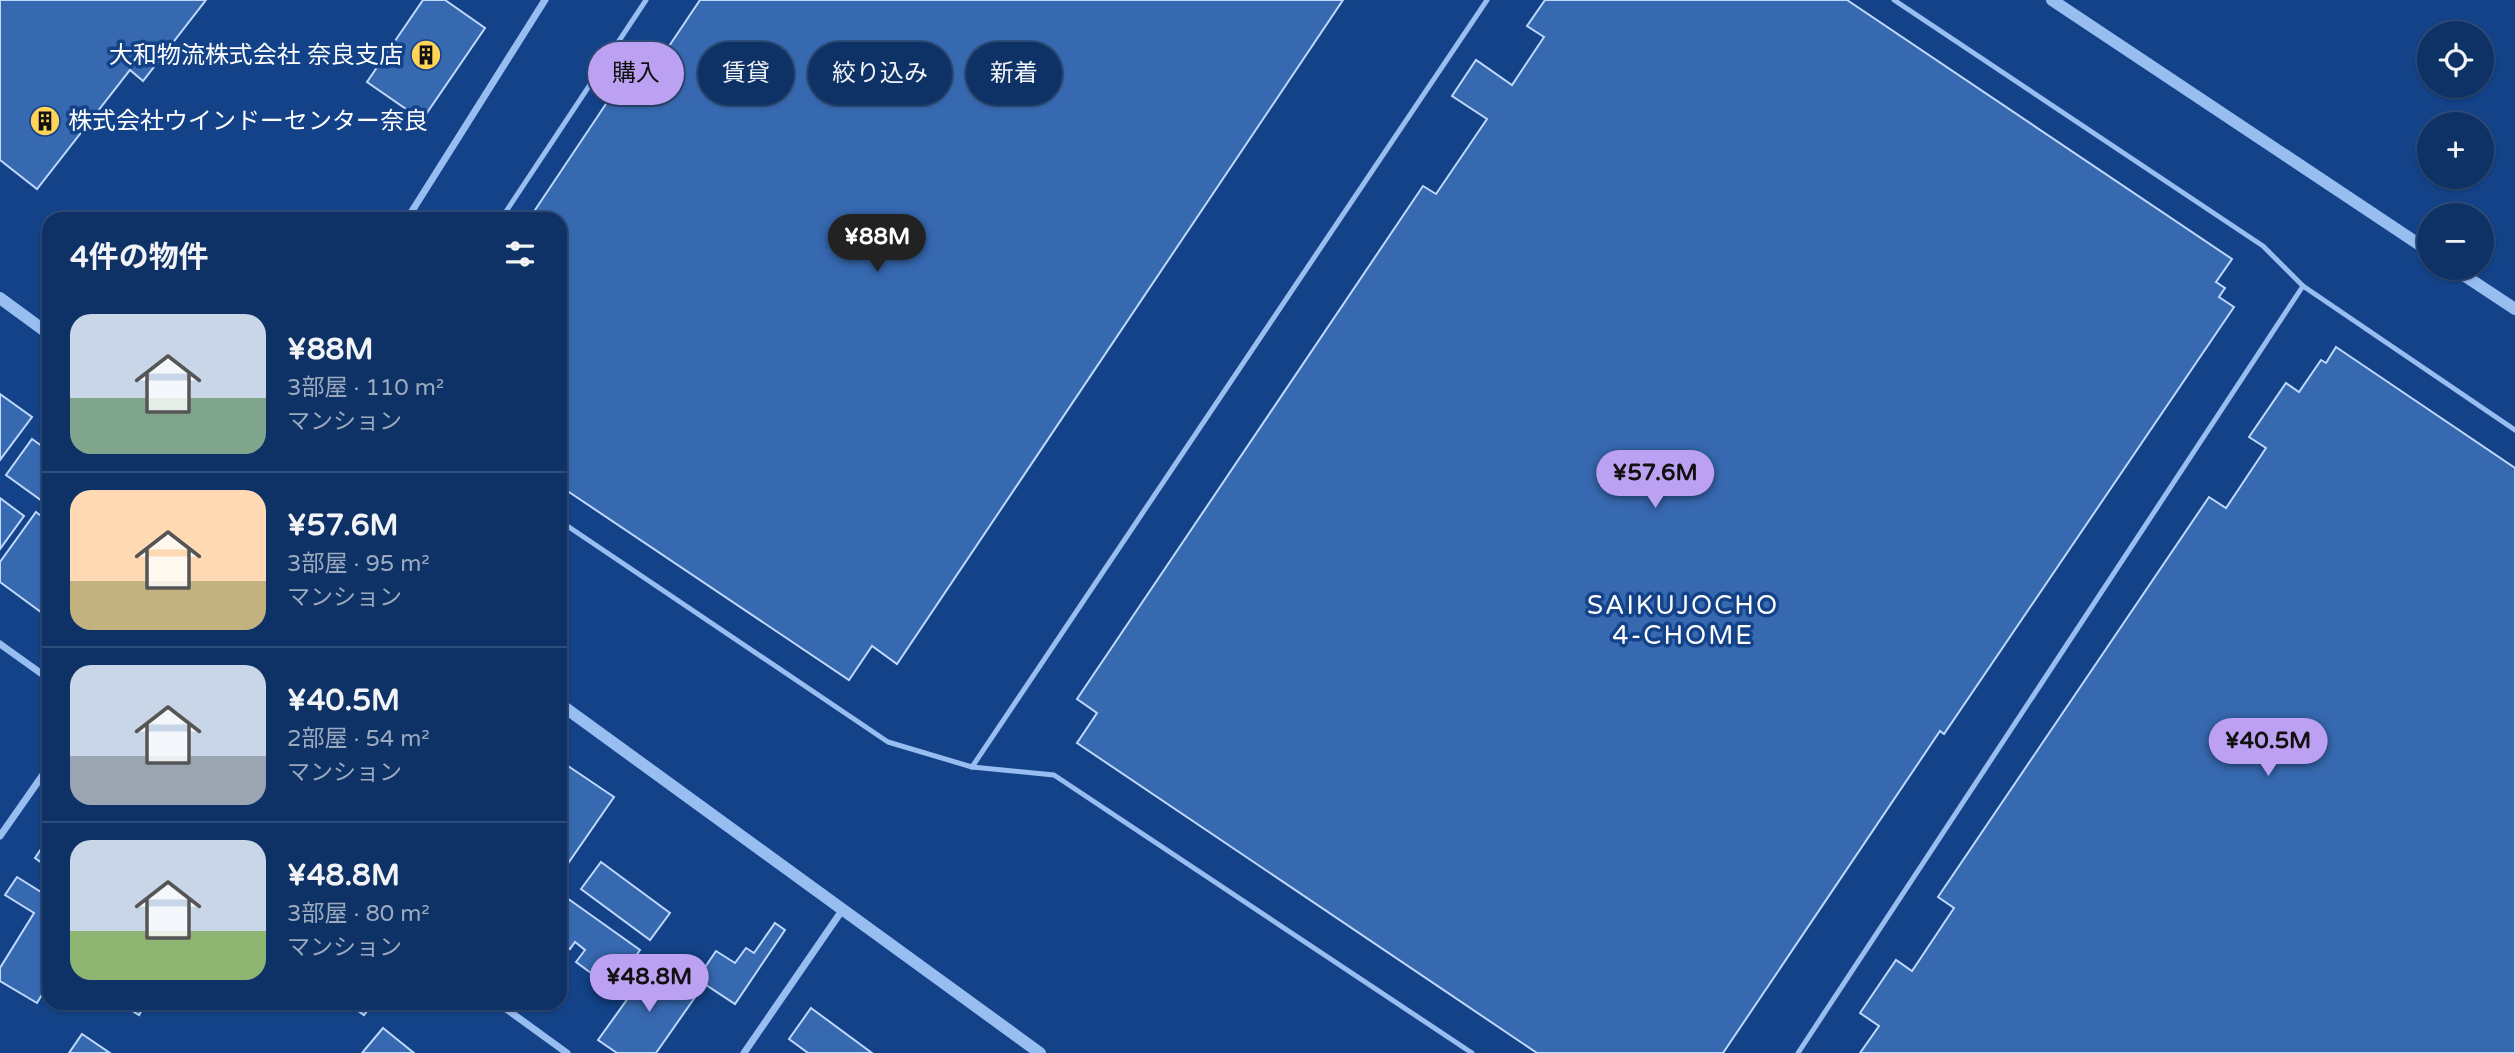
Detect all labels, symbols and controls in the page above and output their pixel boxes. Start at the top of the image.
map controls [2417,21,2494,280]
button: locate [2417,21,2494,98]
building icon: 大和物流株式会社 奈良支店 [409,38,443,72]
place label: 大和物流株式会社 奈良支店 [109,41,403,70]
chip: 購入 [588,42,684,105]
chip: 賃貸 [698,42,794,105]
chip: 絞り込み [808,42,952,105]
chip: 新着 [966,42,1062,105]
building icon: 株式会社ウインドーセンター奈良 [28,104,62,138]
place label: 株式会社ウインドーセンター奈良 [68,107,428,136]
button: + [2417,112,2494,189]
button: − [2417,203,2494,280]
pin: ¥88M [836,215,918,274]
text: ¥88M [844,223,910,251]
icon: filters [501,235,539,273]
text: 4件の物件 [70,239,209,276]
text: ¥88M [287,331,373,368]
icon: home [126,342,210,426]
text: 3部屋 · 110 m² [287,374,444,402]
text: マンション [287,408,402,436]
pin: ¥57.6M [1598,450,1712,510]
text: ¥57.6M [1612,459,1698,487]
text: ¥57.6M [287,507,399,544]
icon: home [126,518,210,602]
text: 3部屋 · 95 m² [287,550,430,578]
text: マンション [287,584,402,612]
district label: SAIKUJOCHO 4-CHOME [1587,590,1779,651]
text: ¥40.5M [287,682,400,719]
icon: home [126,693,210,777]
pin: ¥40.5M [2211,718,2325,778]
text: 2部屋 · 54 m² [287,725,430,753]
text: ¥40.5M [2225,727,2311,755]
text: マンション [287,759,402,787]
text: ¥48.8M [287,857,400,894]
icon: home [126,868,210,952]
text: 3部屋 · 80 m² [287,900,430,928]
text: マンション [287,934,402,962]
pin: ¥48.8M [592,954,706,1014]
text: ¥48.8M [606,963,692,991]

